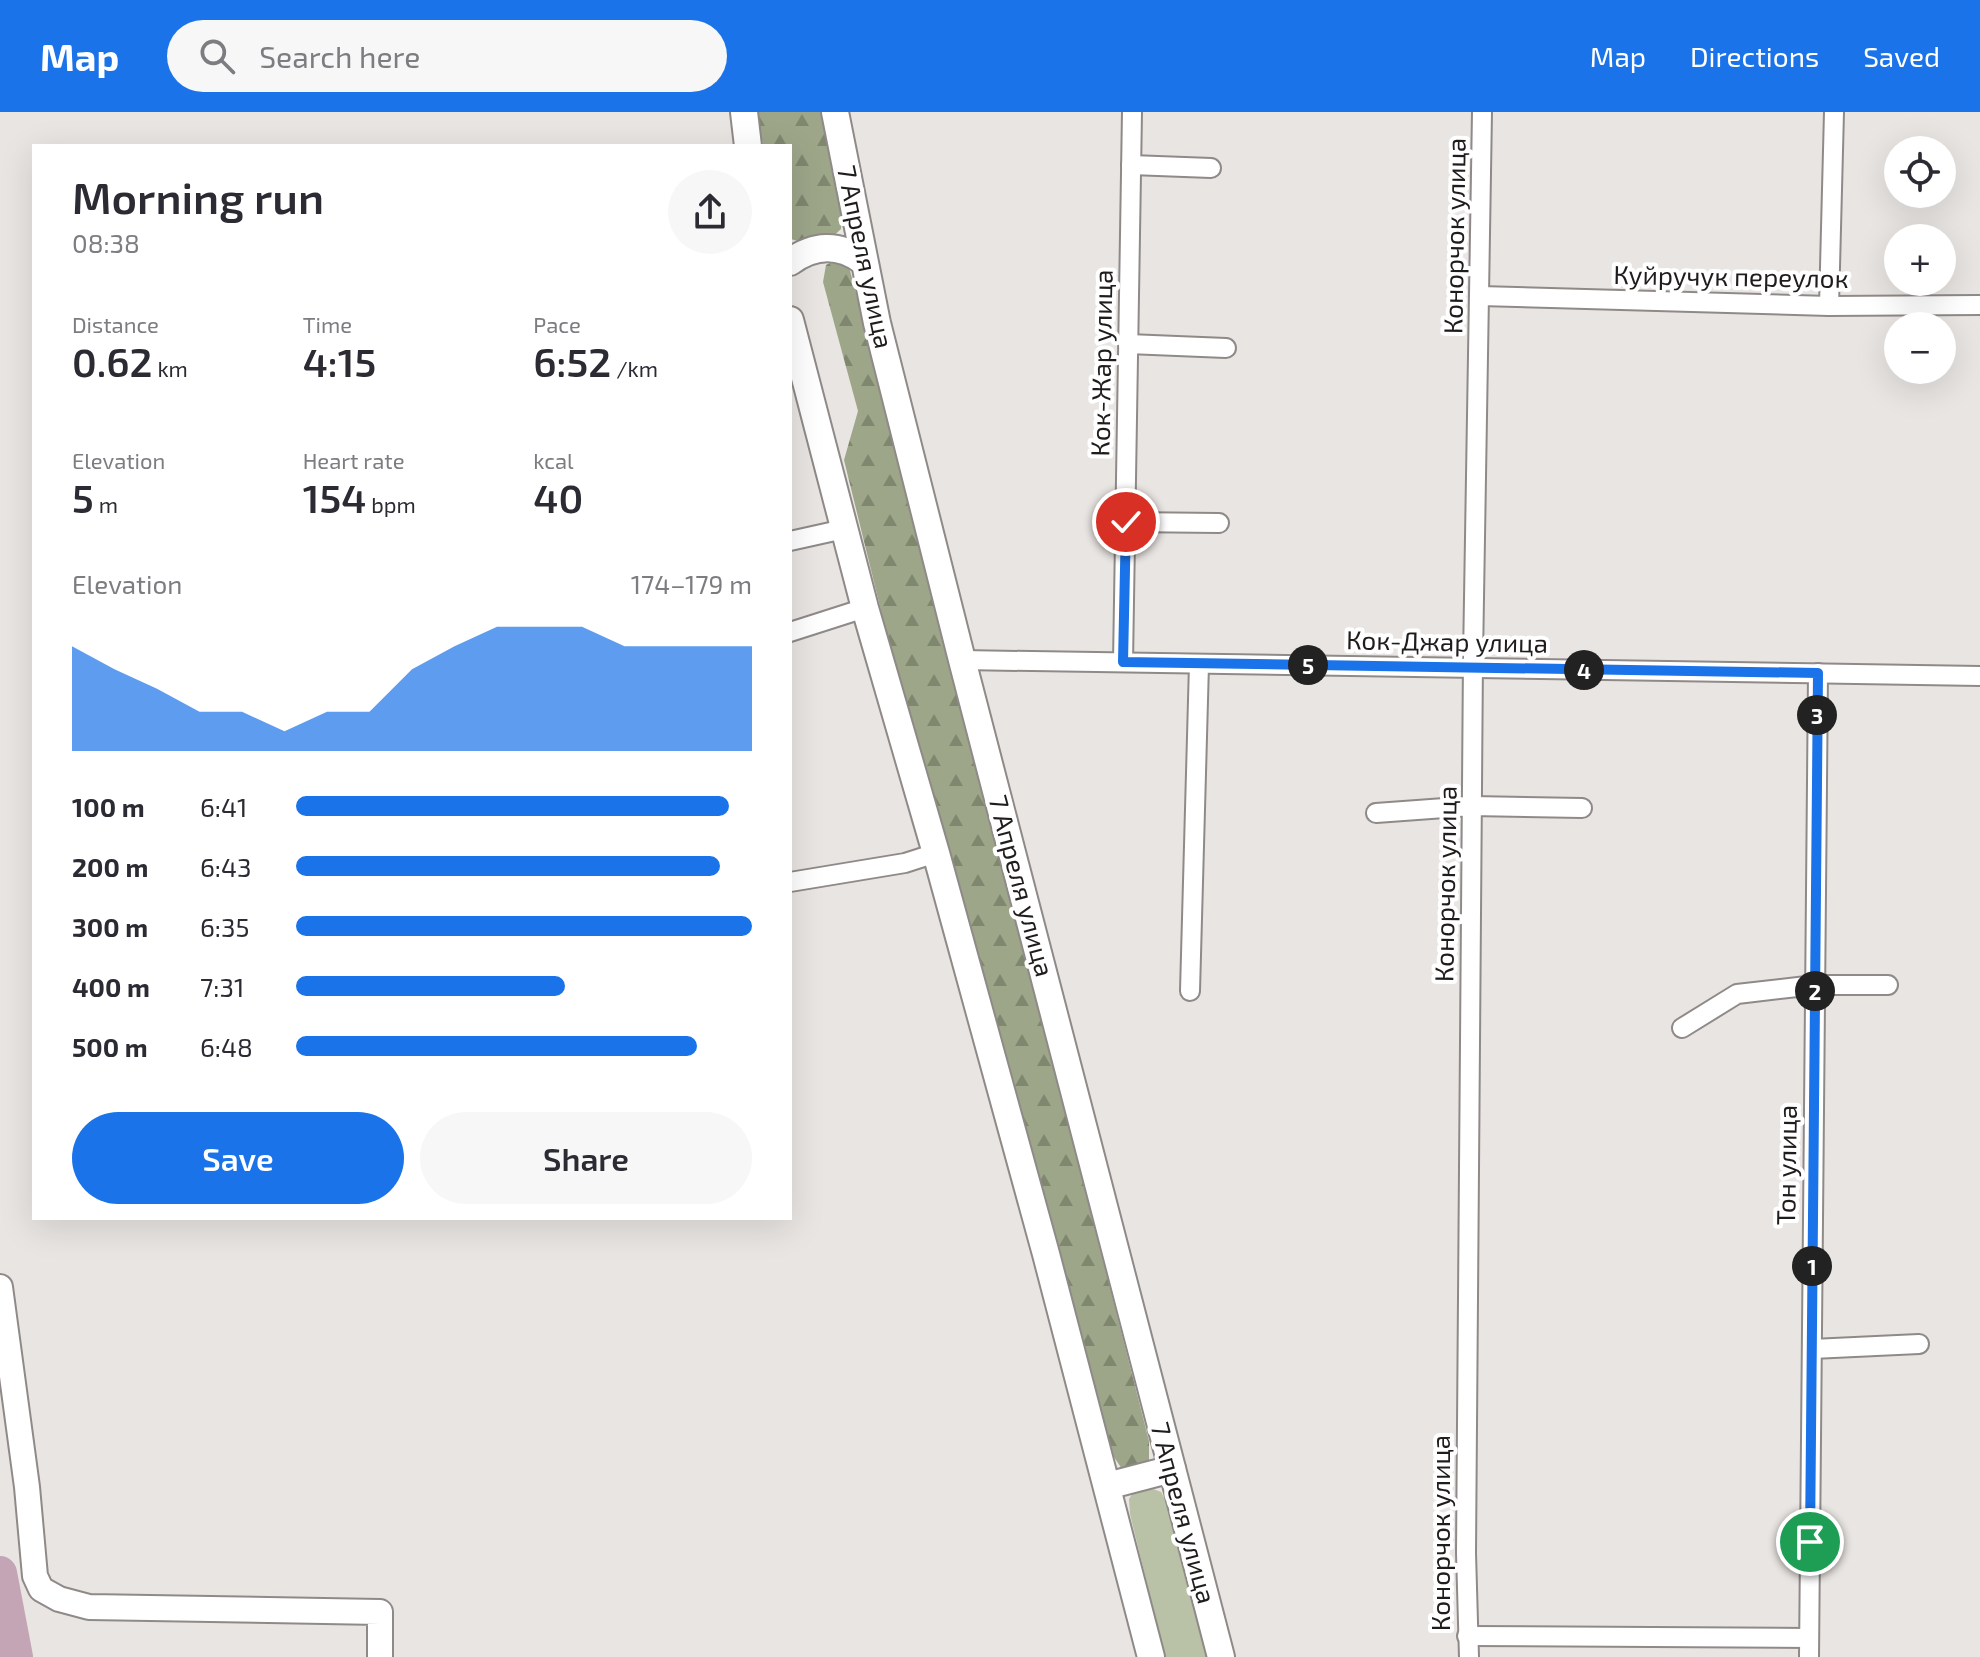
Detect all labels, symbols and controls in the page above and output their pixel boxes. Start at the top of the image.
search box [167,20,727,92]
text: Map [40,33,119,79]
icon: search [195,34,239,78]
text: Search here [259,38,420,74]
text: Map [1590,39,1646,73]
text: Directions [1690,39,1819,73]
text: Saved [1863,39,1940,73]
map controls [1884,136,1956,384]
button: locate [1884,136,1956,208]
street label: Конорчок улица [1436,137,1472,334]
street label: 7 Апреля улица [831,162,901,351]
text: Morning run [72,170,324,223]
button: share [668,170,752,254]
button: + [1884,224,1956,296]
text: 08:38 [72,227,140,258]
street label: Куйручук переулок [1613,258,1849,294]
street label: Кок-Жар улица [1083,269,1119,457]
text: Distance [72,311,159,337]
text: Time [303,311,352,337]
text: Pace [533,311,581,337]
button: − [1884,312,1956,384]
text: 0.62 [72,337,152,385]
text: 4:15 [303,337,376,385]
text: 6:52 [533,337,611,385]
text: km [152,355,188,381]
text: /km [611,355,658,381]
text: Elevation [72,447,165,473]
text: Heart rate [303,447,404,473]
text: kcal [533,447,574,473]
text: 5 [72,473,94,521]
text: 154 [303,473,366,521]
text: 40 [533,473,583,521]
pin [1092,488,1160,556]
text: m [94,491,118,517]
text: bpm [366,491,416,517]
icon: check [1104,500,1148,544]
text: Elevation [72,568,182,599]
text: 174–179 m [631,568,752,599]
street label: Кок-Джар улица [1346,623,1548,659]
pin: 5 [1288,645,1328,685]
pin: 4 [1564,650,1604,690]
text: 5 [1302,652,1314,678]
text: 4 [1577,657,1591,683]
pin: 3 [1797,695,1837,735]
text: 3 [1811,702,1823,728]
street label: Конорчок улица [1427,785,1463,982]
text: 100 m [72,791,145,822]
text: 6:41 [200,791,247,822]
street label: 7 Апреля улица [982,791,1062,980]
text: 200 m [72,851,148,882]
text: 6:43 [200,851,251,882]
text: 300 m [72,911,148,942]
text: 6:35 [200,911,249,942]
text: 400 m [72,971,150,1002]
text: 7:31 [200,971,244,1002]
pin: 2 [1795,971,1835,1011]
text: 2 [1809,978,1821,1004]
text: 500 m [72,1031,148,1062]
text: 6:48 [200,1031,253,1062]
street label: Тон улица [1769,1104,1803,1226]
button: Save [72,1112,404,1204]
button: Share [420,1112,752,1204]
pin: 1 [1792,1246,1832,1286]
text: 1 [1807,1253,1817,1279]
street label: 7 Апреля улица [1144,1418,1224,1607]
street label: Конорчок улица [1424,1435,1456,1631]
pin [1776,1508,1844,1576]
icon: arrive [1788,1520,1832,1564]

